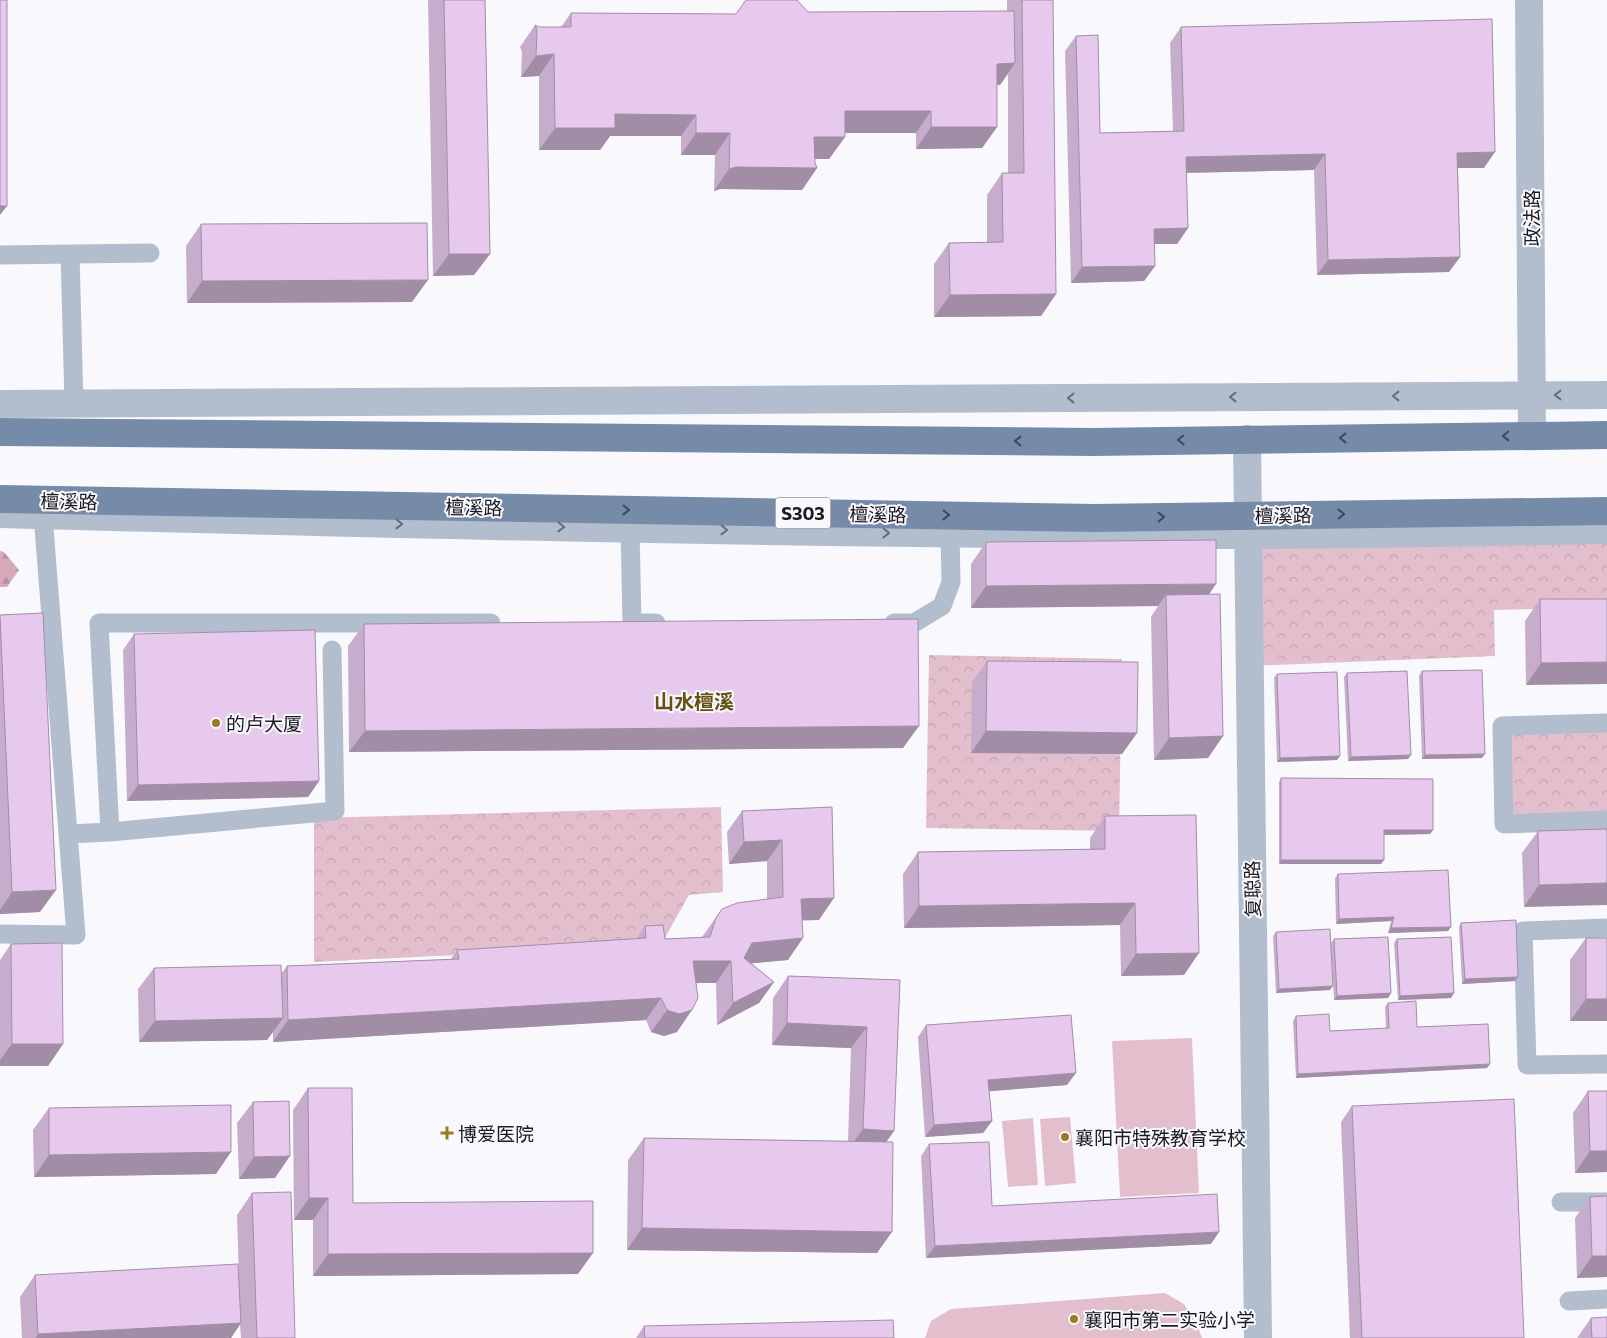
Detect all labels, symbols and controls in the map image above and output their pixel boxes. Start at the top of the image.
street label: 政法路 [1520,189,1543,247]
one-way arrow [1554,390,1562,400]
one-way arrow [1392,391,1400,401]
one-way arrow [1229,392,1237,402]
one-way arrow [1067,393,1074,403]
one-way arrow [1502,431,1510,441]
one-way arrow [1339,433,1347,443]
one-way arrow [1177,435,1185,446]
one-way arrow [1014,436,1022,446]
street label: 檀溪路 [40,489,98,513]
street label: 檀溪路 [445,495,503,519]
road number: S303 [776,498,830,528]
street label: 檀溪路 [849,502,907,526]
street label: 檀溪路 [1254,503,1312,527]
one-way arrow [622,505,630,515]
one-way arrow [1338,509,1345,519]
one-way arrow [942,510,950,520]
one-way arrow [1158,512,1165,522]
one-way arrow [395,518,403,529]
one-way arrow [558,522,565,532]
one-way arrow [720,525,728,535]
one-way arrow [882,527,890,538]
district label: 山水檀溪 [654,689,734,713]
place label: 的卢大厦 [226,712,302,735]
marker: 的卢大厦 [210,717,222,729]
street label: 复聪路 [1240,860,1264,918]
place label: 博爱医院 [458,1122,534,1145]
marker: 博爱医院 [440,1126,454,1140]
place label: 襄阳市特殊教育学校 [1075,1126,1246,1149]
marker: 襄阳市特殊教育学校 [1059,1131,1071,1143]
place label: 襄阳市第二实验小学 [1084,1308,1255,1331]
marker: 襄阳市第二实验小学 [1068,1313,1080,1325]

